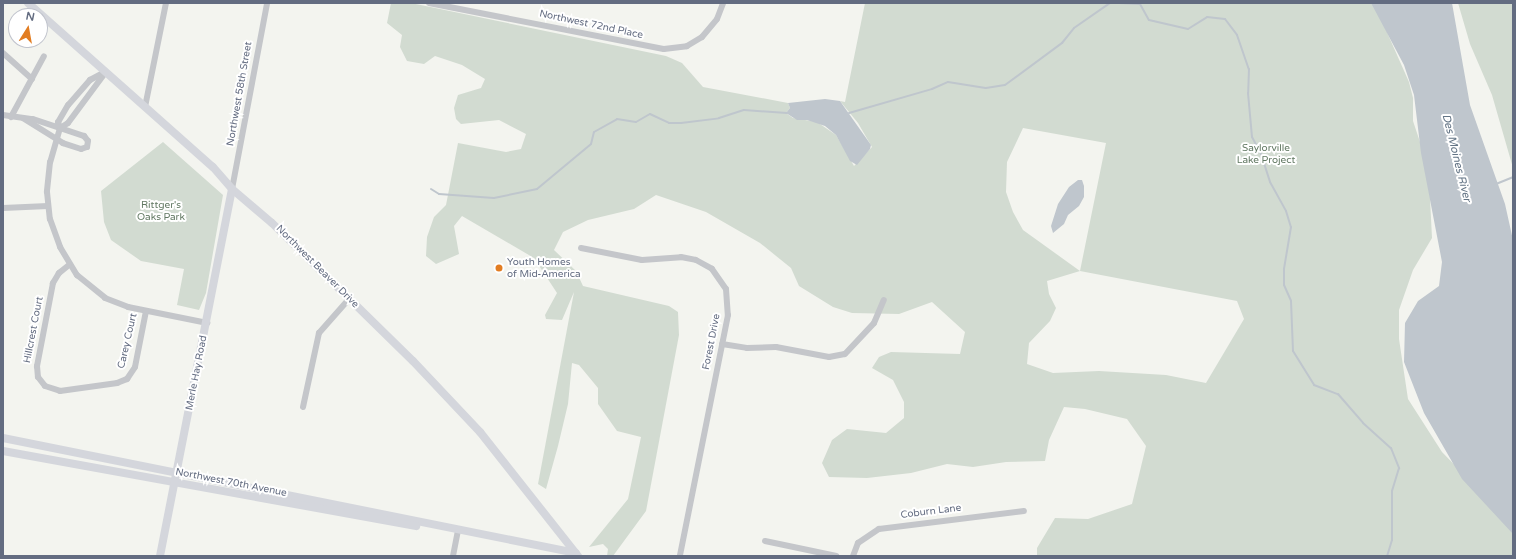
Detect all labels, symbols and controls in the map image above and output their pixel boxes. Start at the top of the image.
north arrow [8,8,48,48]
street label: Northwest 72nd Place [538,8,644,42]
text: N [25,9,36,24]
street label: Northwest 58th Street [225,41,255,147]
water label: Des Moines River [1439,113,1473,203]
park label: Saylorville Lake Project [1237,142,1295,166]
park label: Rittger's Oaks Park [137,199,185,222]
street label: Northwest Beaver Drive [273,223,361,311]
place label: Youth Homes of Mid-America [507,256,581,280]
marker: Youth Homes of Mid-America [494,263,504,273]
street label: Hillcrest Court [22,296,46,364]
street label: Carey Court [116,312,140,370]
street label: Forest Drive [701,313,723,371]
street label: Merle Hay Road [184,335,210,411]
street label: Northwest 70th Avenue [174,466,288,500]
street label: Coburn Lane [900,502,962,522]

